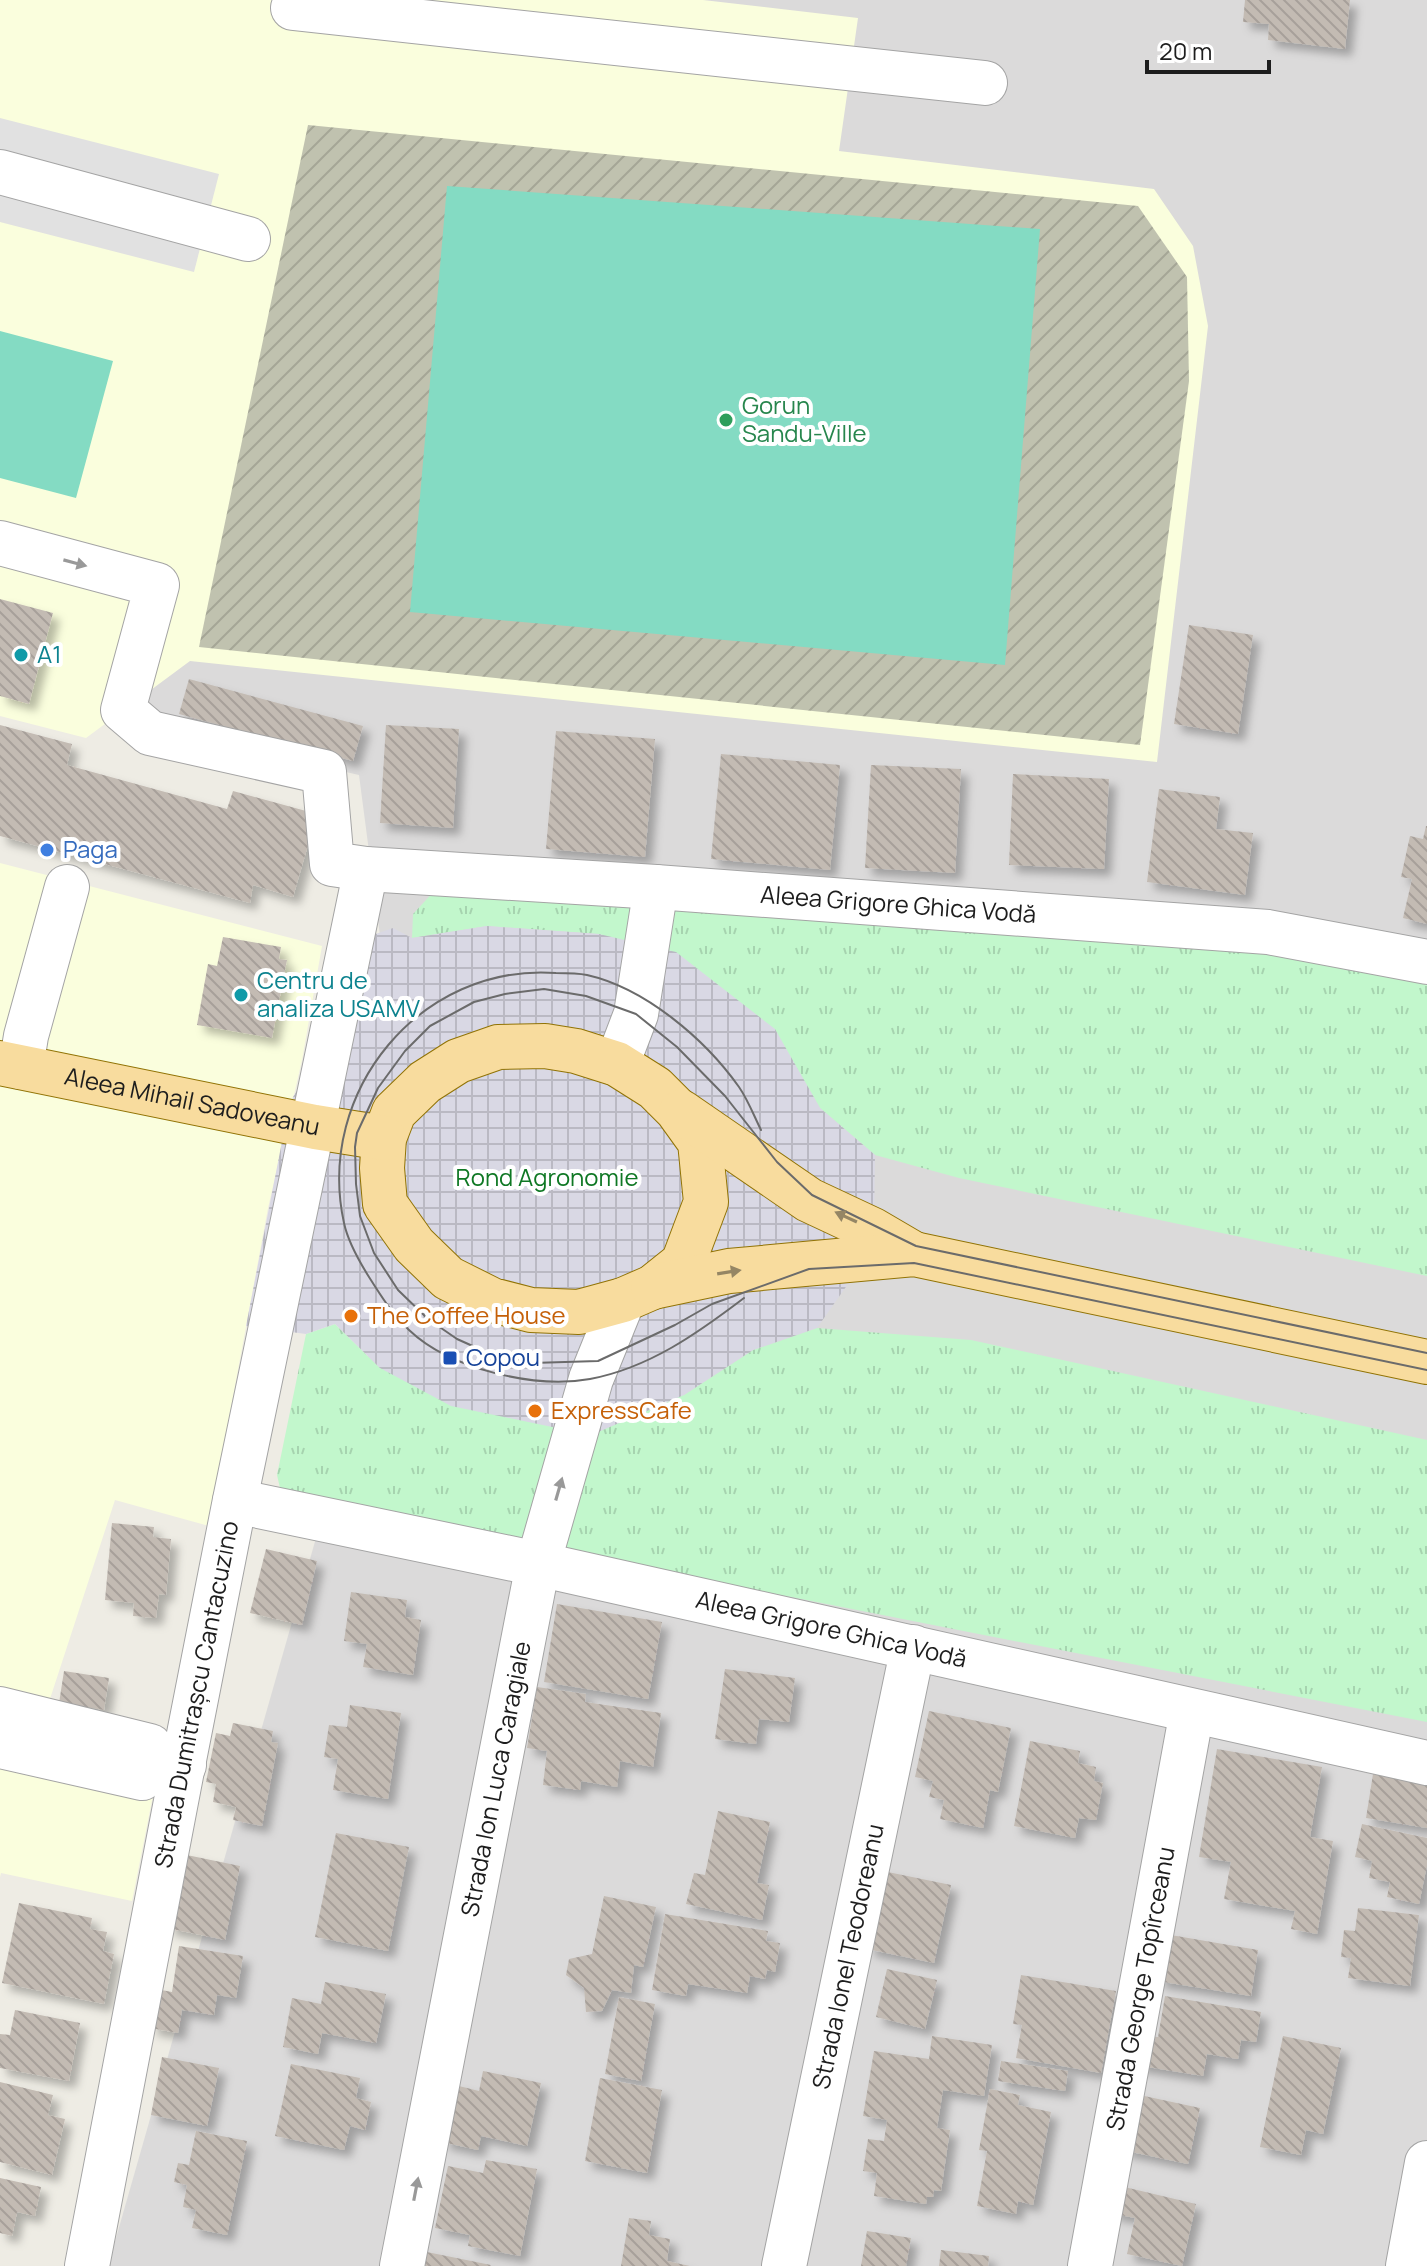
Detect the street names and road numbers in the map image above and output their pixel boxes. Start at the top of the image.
street label: Aleea Grigore Ghica Vodă [759,877,1038,930]
street label: Aleea Mihail Sadoveanu [62,1059,323,1143]
street label: Strada Dumitrașcu Cantacuzino [146,1518,245,1870]
street label: Aleea Grigore Ghica Vodă [693,1582,970,1675]
street label: Strada Ion Luca Caragiale [452,1638,538,1919]
street label: Strada Ionel Teodoreanu [803,1821,891,2092]
street label: Strada George Topîrceanu [1097,1844,1182,2133]

